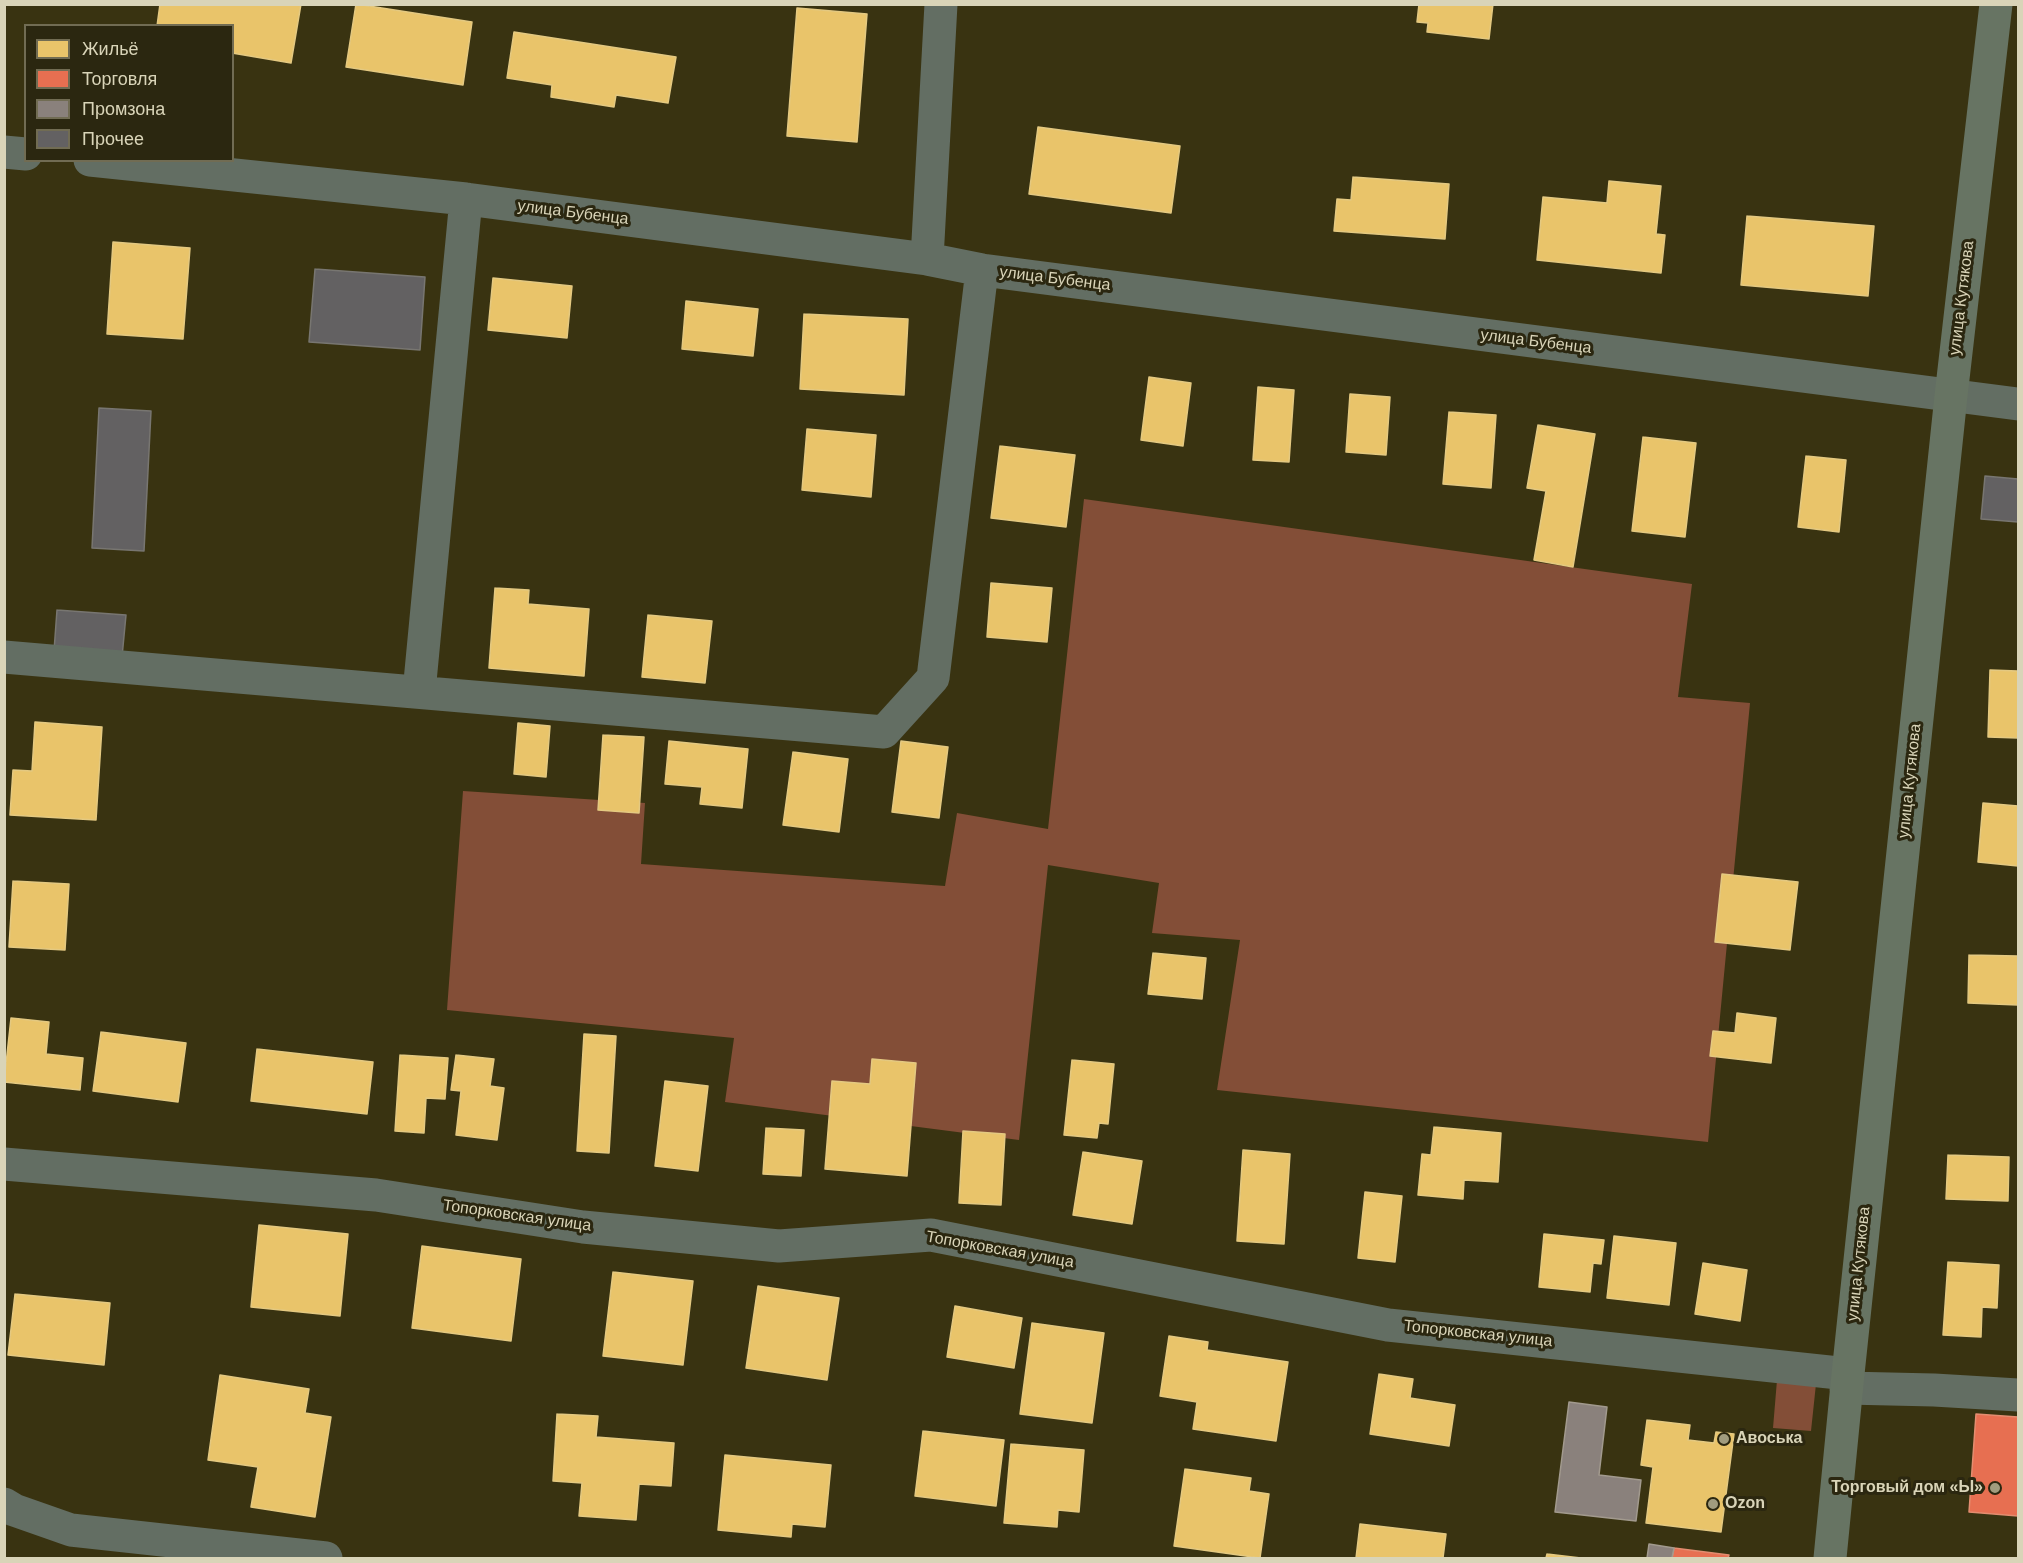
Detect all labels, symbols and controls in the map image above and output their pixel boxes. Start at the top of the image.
legend [24,24,234,162]
text: Жильё [82,39,139,59]
text: Торговля [82,69,157,89]
text: Промзона [82,99,165,119]
text: Прочее [82,129,144,149]
street label: улица Бубенца [516,197,630,229]
street label: улица Кутякова [1945,240,1979,356]
street label: улица Бубенца [998,263,1112,295]
street label: улица Бубенца [1479,326,1593,358]
street label: улица Кутякова [1894,723,1926,839]
street label: Топорковская улица [442,1196,592,1236]
street label: улица Кутякова [1843,1206,1875,1322]
street label: Топорковская улица [925,1228,1075,1272]
street label: Топорковская улица [1403,1317,1553,1351]
place label: Авоська [1736,1429,1802,1449]
marker: Авоська [1717,1432,1731,1446]
place label: Торговый дом «Ы» [1831,1478,1983,1498]
marker: Торговый дом «Ы» [1988,1481,2002,1495]
place label: Ozon [1725,1494,1765,1514]
marker: Ozon [1706,1497,1720,1511]

